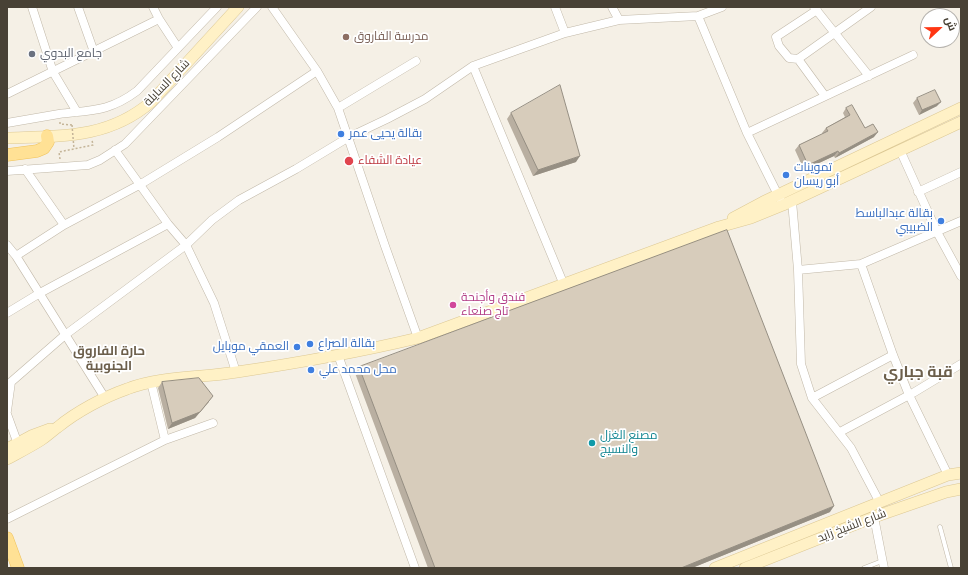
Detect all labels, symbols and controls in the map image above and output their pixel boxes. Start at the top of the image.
north arrow [920,8,960,48]
text: ش [942,15,959,33]
place label: مدرسة الفاروق [354,30,429,44]
marker: مدرسة الفاروق [341,32,351,42]
place label: جامع البدوي [40,47,102,61]
marker: جامع البدوي [27,49,37,59]
street label: شارع السايلة [141,56,193,110]
place label: بقالة يحيى عمر [349,127,422,141]
marker: بقالة يحيى عمر [336,129,346,139]
place label: عيادة الشفاء [358,154,422,168]
marker: عيادة الشفاء [343,155,355,167]
place label: تموينات أبو ريسان [794,161,839,189]
marker: تموينات أبو ريسان [781,170,791,180]
place label: بقالة عبدالباسط الضبيبي [856,207,933,235]
marker: بقالة عبدالباسط الضبيبي [936,216,946,226]
place label: فندق وأجنحة تاج صنعاء [461,291,525,319]
marker: فندق وأجنحة تاج صنعاء [448,300,458,310]
place label: بقالة الصراع [318,337,375,351]
marker: بقالة الصراع [305,339,315,349]
place label: العمقي موبايل [213,340,289,354]
marker: العمقي موبايل [292,342,302,352]
district label: حارة الفاروق الجنوبية [73,344,145,375]
place label: محل محمد علي [319,363,397,377]
district label: قبة جباري [883,363,953,383]
marker: محل محمد علي [306,365,316,375]
place label: مصنع الغزل والنسيج [600,429,657,457]
marker: مصنع الغزل والنسيج [587,438,597,448]
street label: شارع الشيخ زايد [816,506,888,546]

